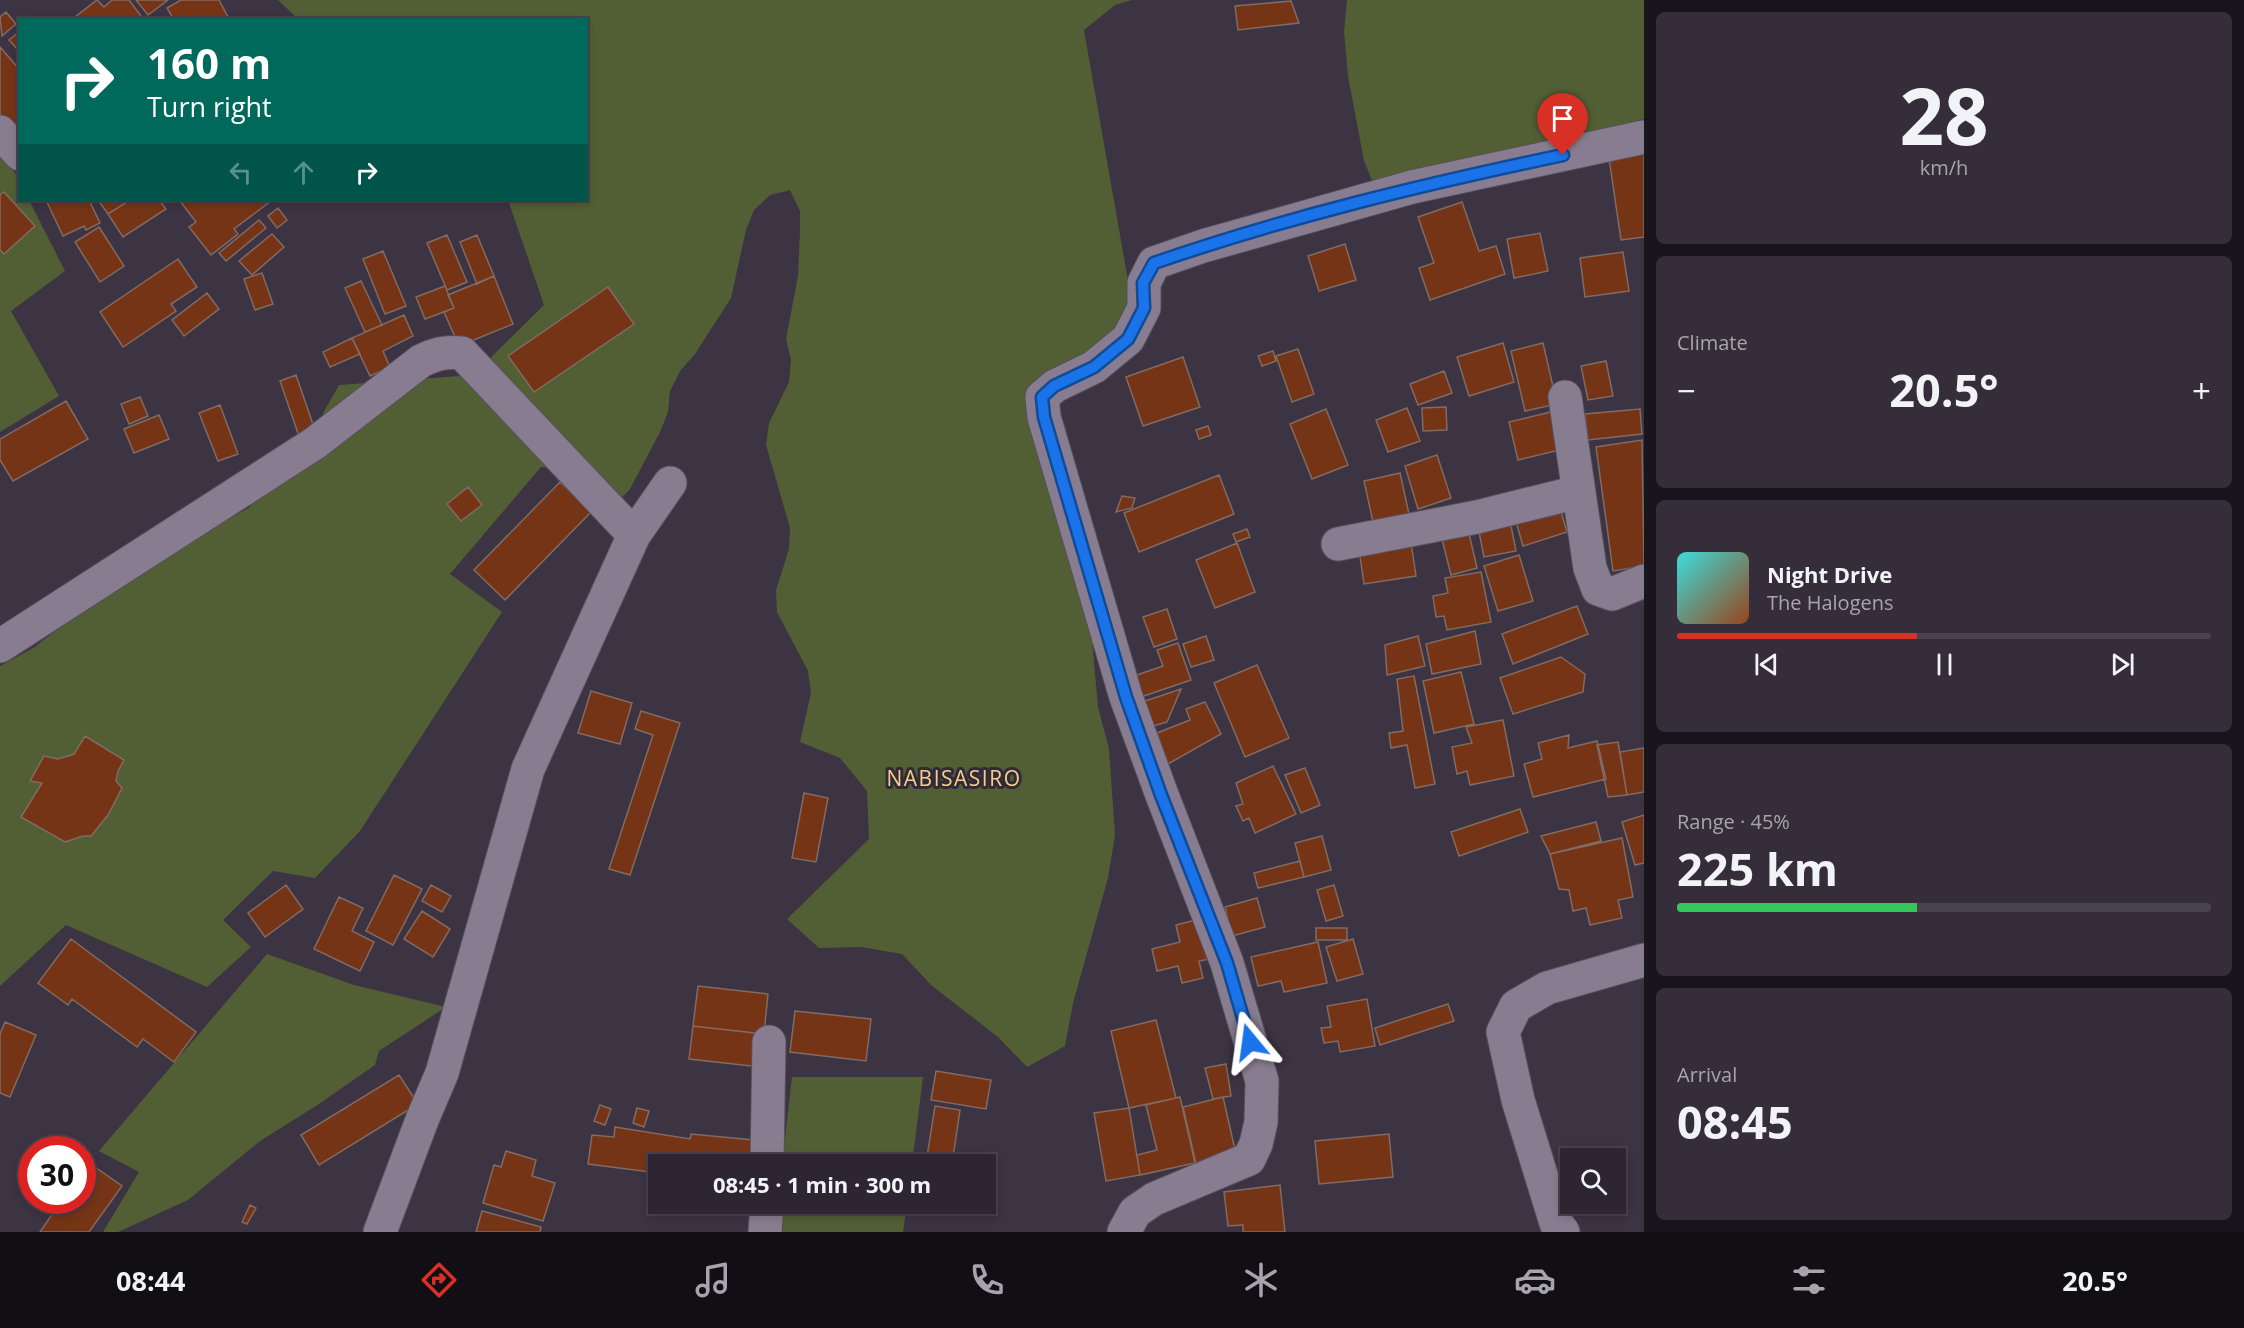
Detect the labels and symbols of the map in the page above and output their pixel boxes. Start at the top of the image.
pin [1537,93,1588,155]
district label: NABISASIRO [887,764,1022,792]
position arrow [1218,1010,1282,1074]
speed limit sign: 30 [18,1136,96,1214]

